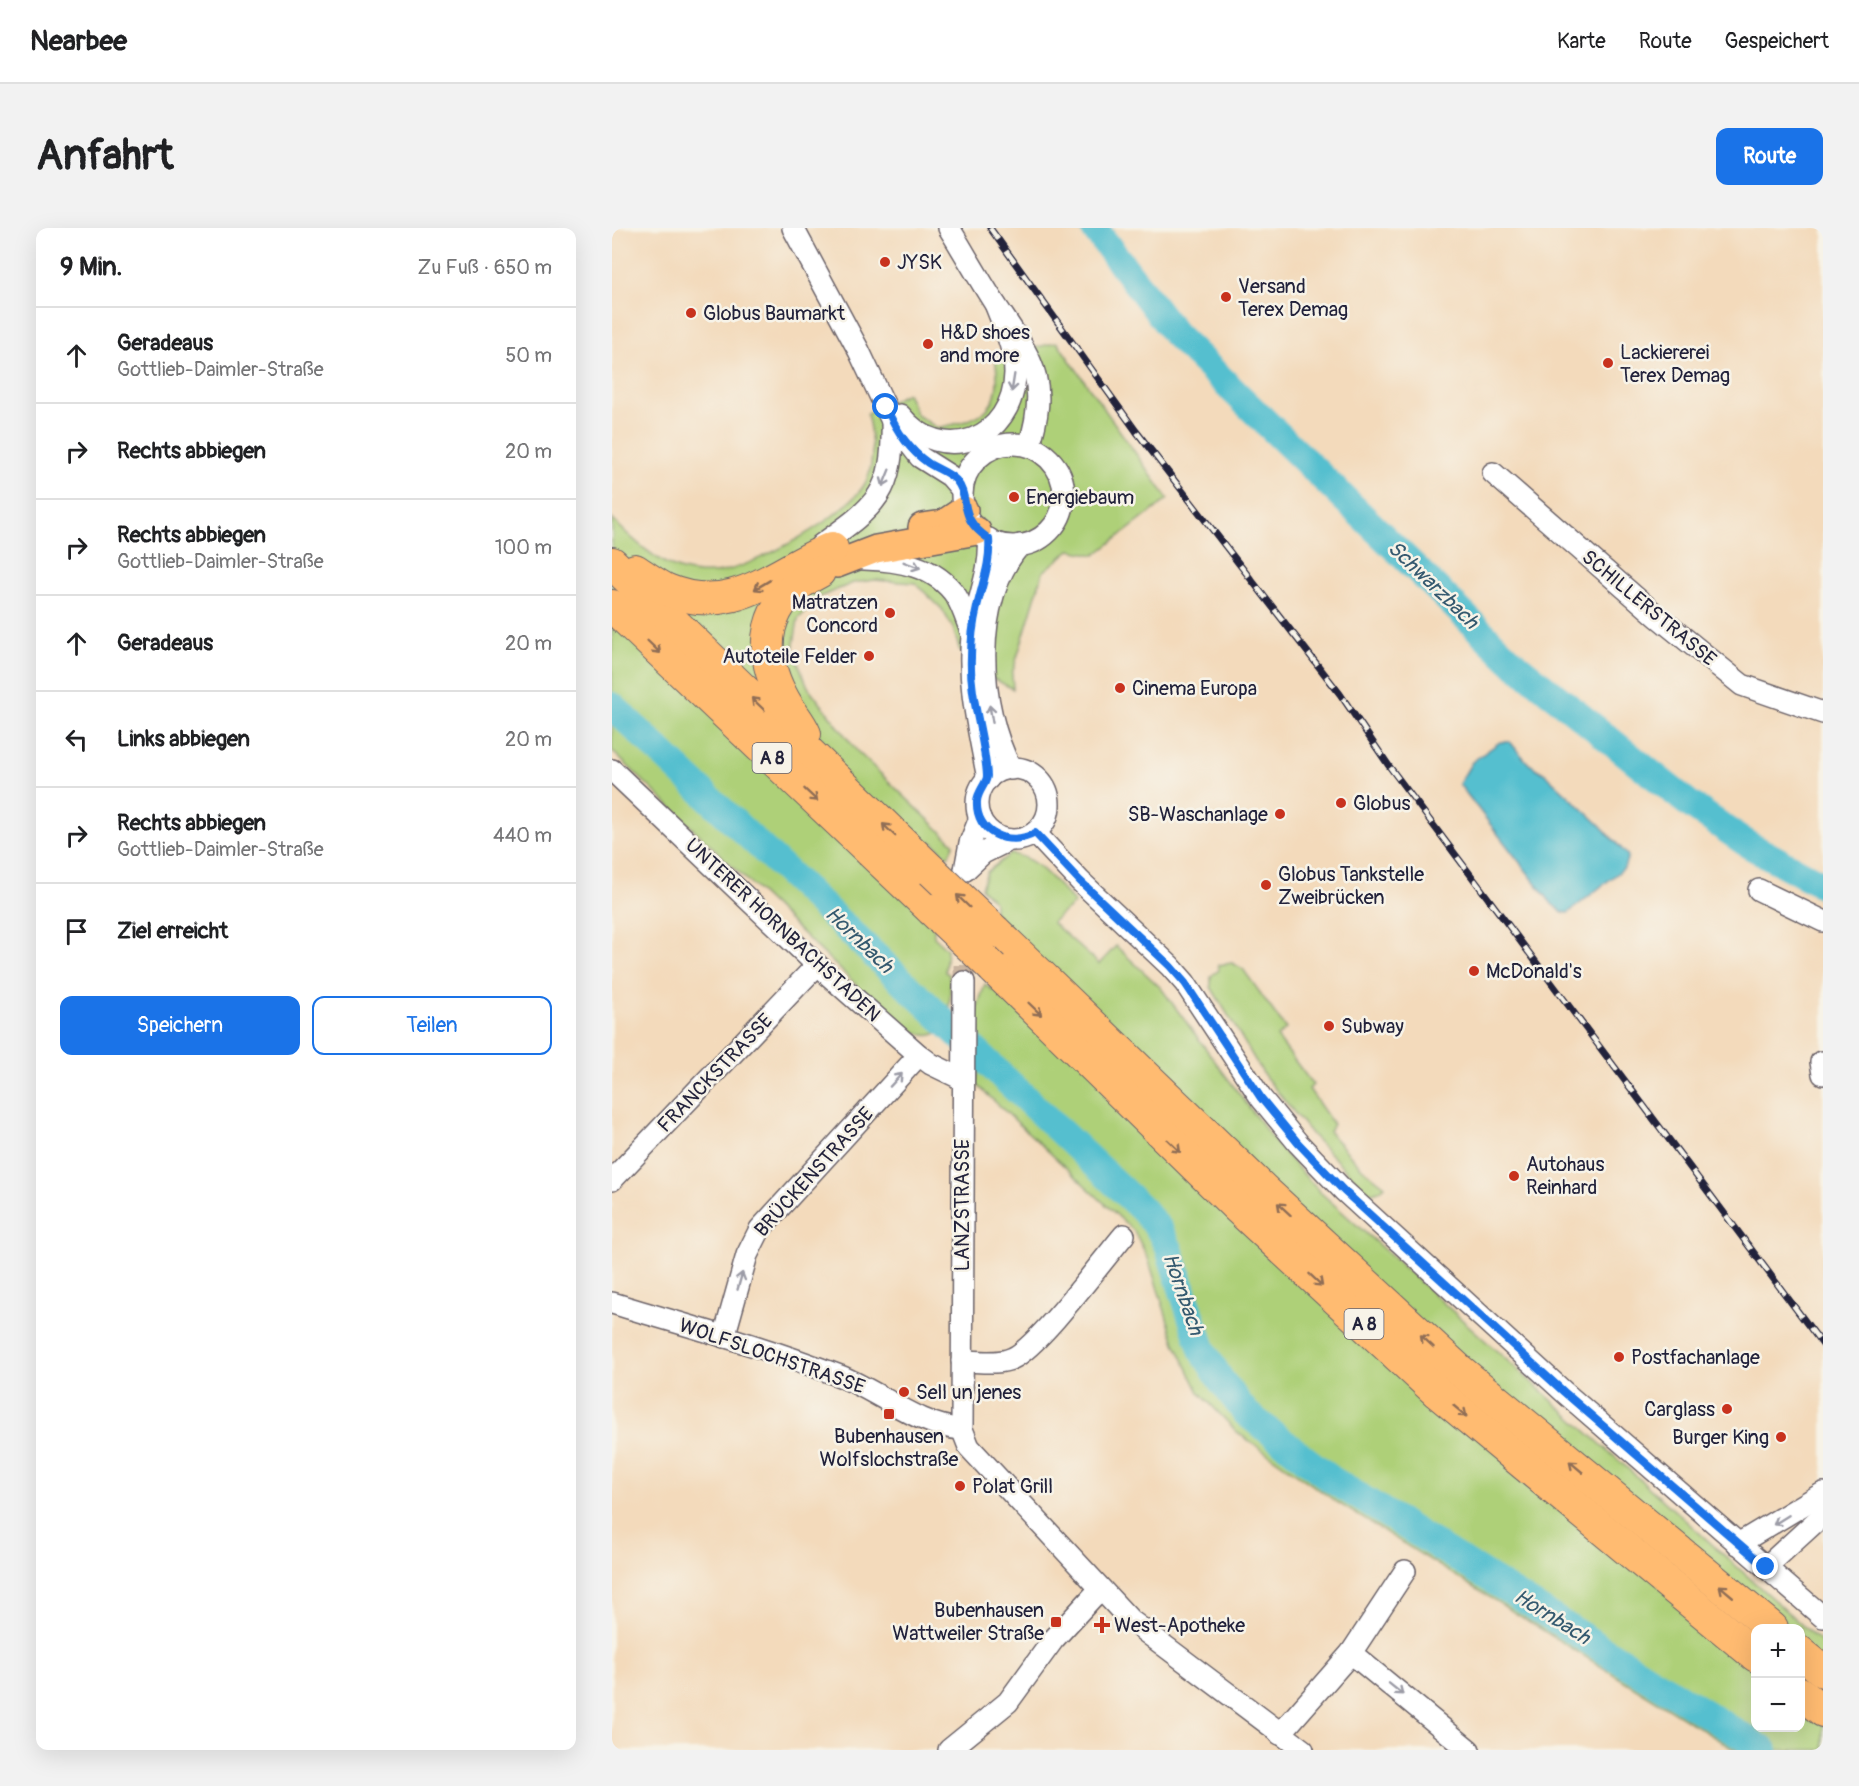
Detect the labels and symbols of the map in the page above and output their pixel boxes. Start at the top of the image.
place label: JYSK [897,250,942,275]
marker: JYSK [878,255,892,269]
place label: Versand Terex Demag [1238,274,1348,322]
marker: Versand Terex Demag [1219,290,1233,304]
place label: Globus Baumarkt [703,301,846,326]
marker: Globus Baumarkt [684,306,698,320]
place label: H&D shoes and more [940,320,1030,368]
marker: H&D shoes and more [921,337,935,351]
place label: Lackiererei Terex Demag [1620,340,1730,388]
marker: Lackiererei Terex Demag [1601,356,1615,370]
one-way arrow [1008,372,1019,392]
route start [872,393,898,419]
one-way arrow [880,469,891,487]
place label: Energiebaum [1026,485,1134,510]
marker: Energiebaum [1007,490,1021,504]
water label: Schwarzbach [1382,535,1485,636]
street label: SCHILLERSTRASSE [1577,544,1721,672]
one-way arrow [902,560,921,571]
one-way arrow [754,579,771,591]
place label: Matratzen Concord [792,590,878,638]
marker: Matratzen Concord [883,606,897,620]
one-way arrow [647,639,662,654]
place label: Autoteile Felder [722,644,857,669]
marker: Autoteile Felder [862,649,876,663]
place label: Cinema Europa [1132,676,1257,701]
marker: Cinema Europa [1113,681,1127,695]
one-way arrow [751,697,766,712]
one-way arrow [985,705,996,724]
road number: A 8 [752,743,792,773]
one-way arrow [803,788,818,802]
place label: Globus [1353,791,1410,816]
marker: Globus [1334,796,1348,810]
place label: SB-Waschanlage [1128,802,1268,827]
marker: SB-Waschanlage [1273,807,1287,821]
one-way arrow [882,823,897,838]
street label: UNTERER HORNBACHSTADEN [680,833,886,1027]
place label: Globus Tankstelle Zweibrücken [1278,862,1424,910]
marker: Globus Tankstelle Zweibrücken [1259,878,1273,892]
one-way arrow [956,894,971,908]
water label: Hornbach [819,901,900,980]
place label: McDonald's [1486,959,1582,984]
marker: McDonald's [1467,964,1481,978]
one-way arrow [1027,1002,1042,1017]
street label: FRANCKSTRASSE [652,1008,778,1138]
place label: Subway [1341,1014,1404,1039]
marker: Subway [1322,1019,1336,1033]
one-way arrow [889,1073,903,1088]
street label: BRÜCKENSTRASSE [749,1102,879,1242]
one-way arrow [1167,1138,1182,1153]
street label: LANZSTRASSE [950,1139,975,1271]
place label: Autohaus Reinhard [1526,1152,1604,1200]
marker: Autohaus Reinhard [1507,1169,1521,1183]
one-way arrow [1277,1202,1292,1216]
water label: Hornbach [1156,1250,1210,1339]
one-way arrow [735,1272,746,1291]
one-way arrow [1308,1273,1323,1287]
road number: A 8 [1344,1309,1383,1339]
street label: WOLFSLOCHSTRASSE [676,1312,868,1400]
one-way arrow [1420,1334,1435,1348]
place label: Postfachanlage [1631,1345,1760,1370]
marker: Postfachanlage [1612,1350,1626,1364]
place label: Sell un jenes [916,1380,1021,1405]
marker: Sell un jenes [897,1385,911,1399]
place label: Carglass [1644,1397,1715,1422]
marker: Carglass [1720,1402,1734,1416]
one-way arrow [1452,1404,1467,1418]
marker: Bubenhausen Wolfslochstraße [882,1407,896,1421]
place label: Bubenhausen Wolfslochstraße [820,1424,959,1472]
place label: Burger King [1672,1425,1769,1450]
marker: Burger King [1774,1430,1788,1444]
one-way arrow [1569,1460,1584,1474]
place label: Polat Grill [972,1474,1053,1499]
marker: Polat Grill [953,1479,967,1493]
one-way arrow [1773,1514,1790,1526]
route end [1752,1553,1778,1579]
water label: Hornbach [1509,1583,1596,1651]
one-way arrow [1719,1585,1735,1598]
place label: Bubenhausen Wattweiler Straße [892,1598,1044,1646]
place label: West-Apotheke [1114,1613,1245,1638]
marker: Bubenhausen Wattweiler Straße [1049,1615,1063,1629]
marker: West-Apotheke [1095,1618,1109,1632]
one-way arrow [1388,1683,1404,1696]

